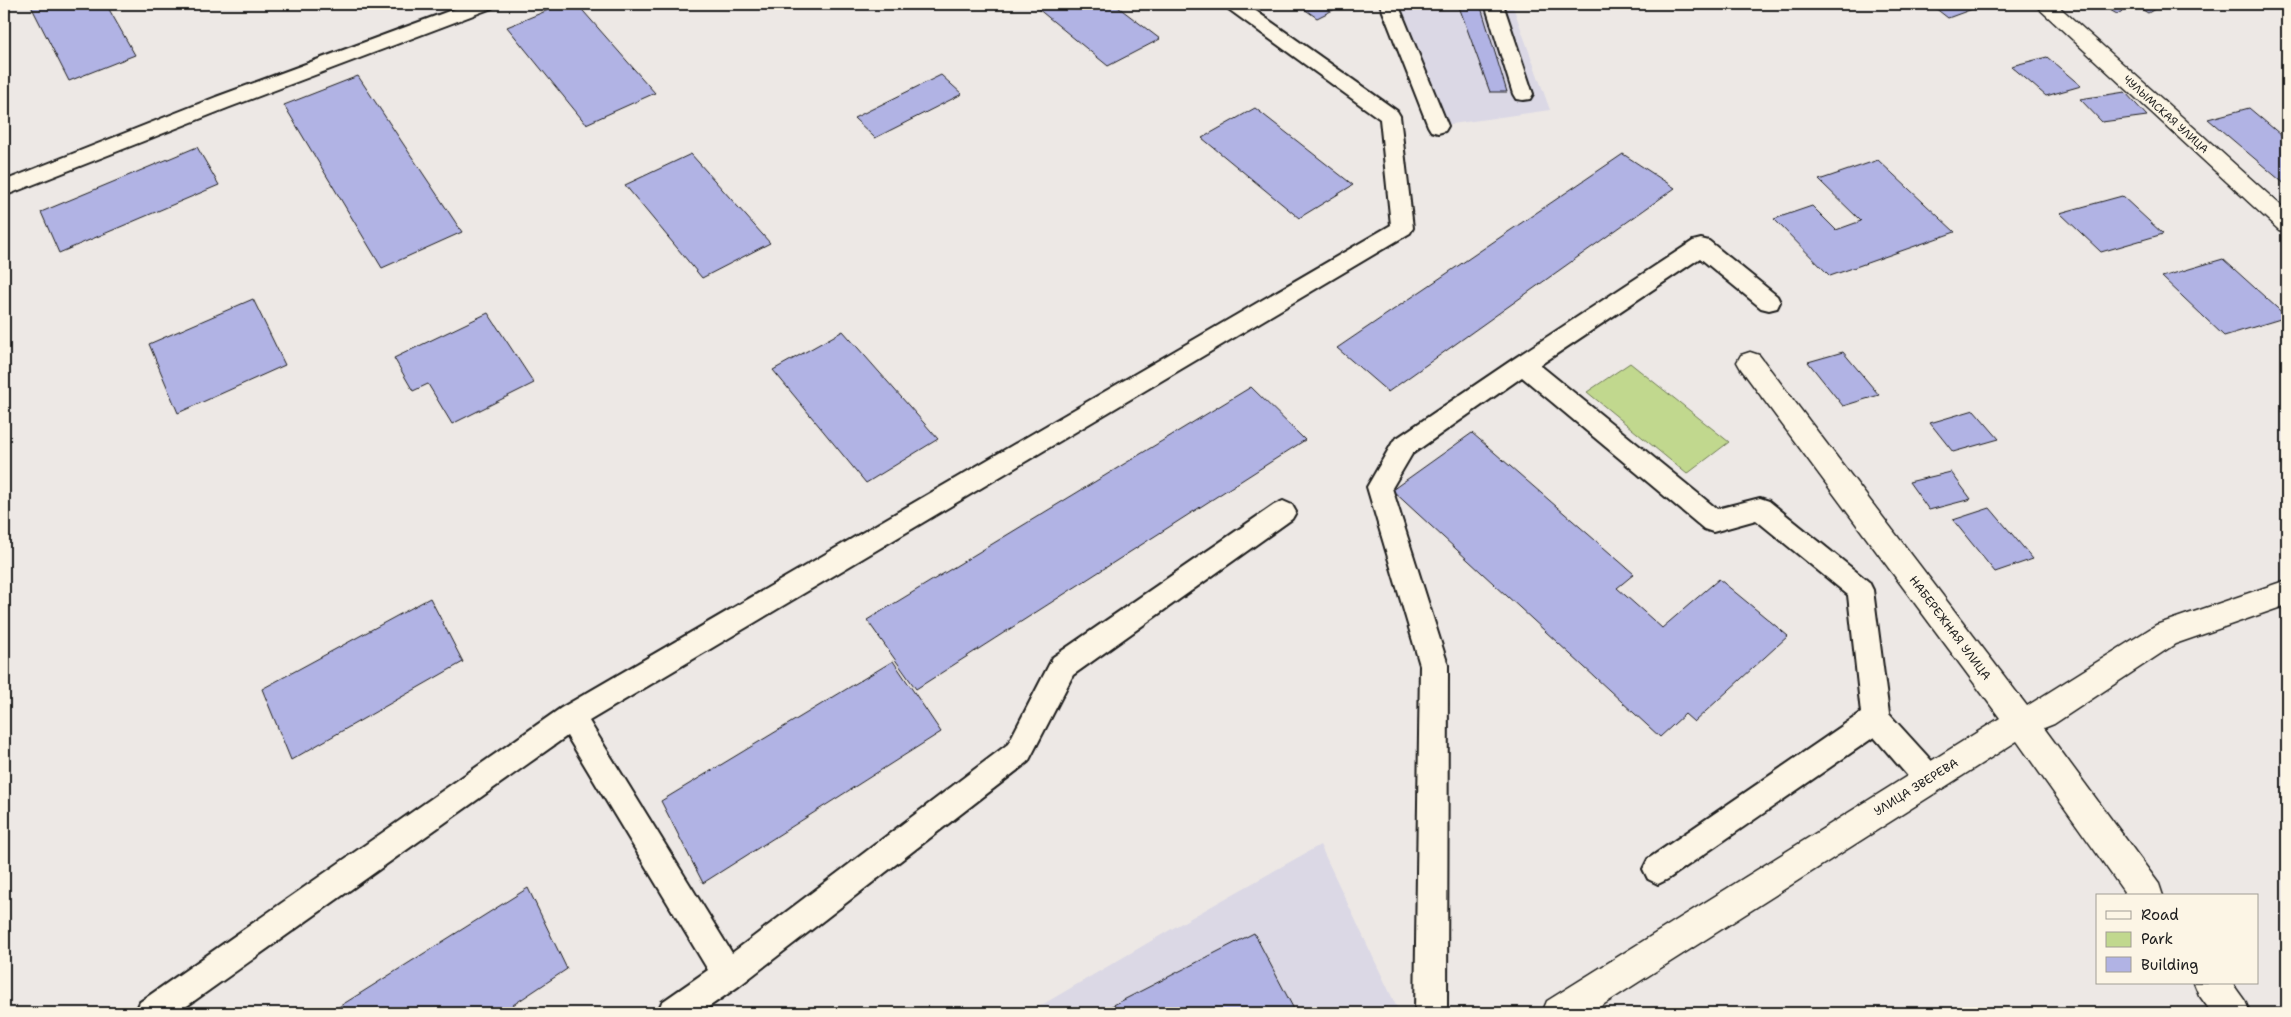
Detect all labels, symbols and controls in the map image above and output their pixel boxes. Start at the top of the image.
street label: ЧУЛЫМСКАЯ УЛИЦА [2120,72,2212,157]
street label: НАБЕРЕЖНАЯ УЛИЦА [1906,573,1995,684]
street label: УЛИЦА ЗВЕРЕВА [1871,754,1961,819]
legend [2096,894,2258,984]
text: Road [2141,905,2179,925]
text: Park [2141,929,2173,949]
text: Building [2141,955,2198,975]

